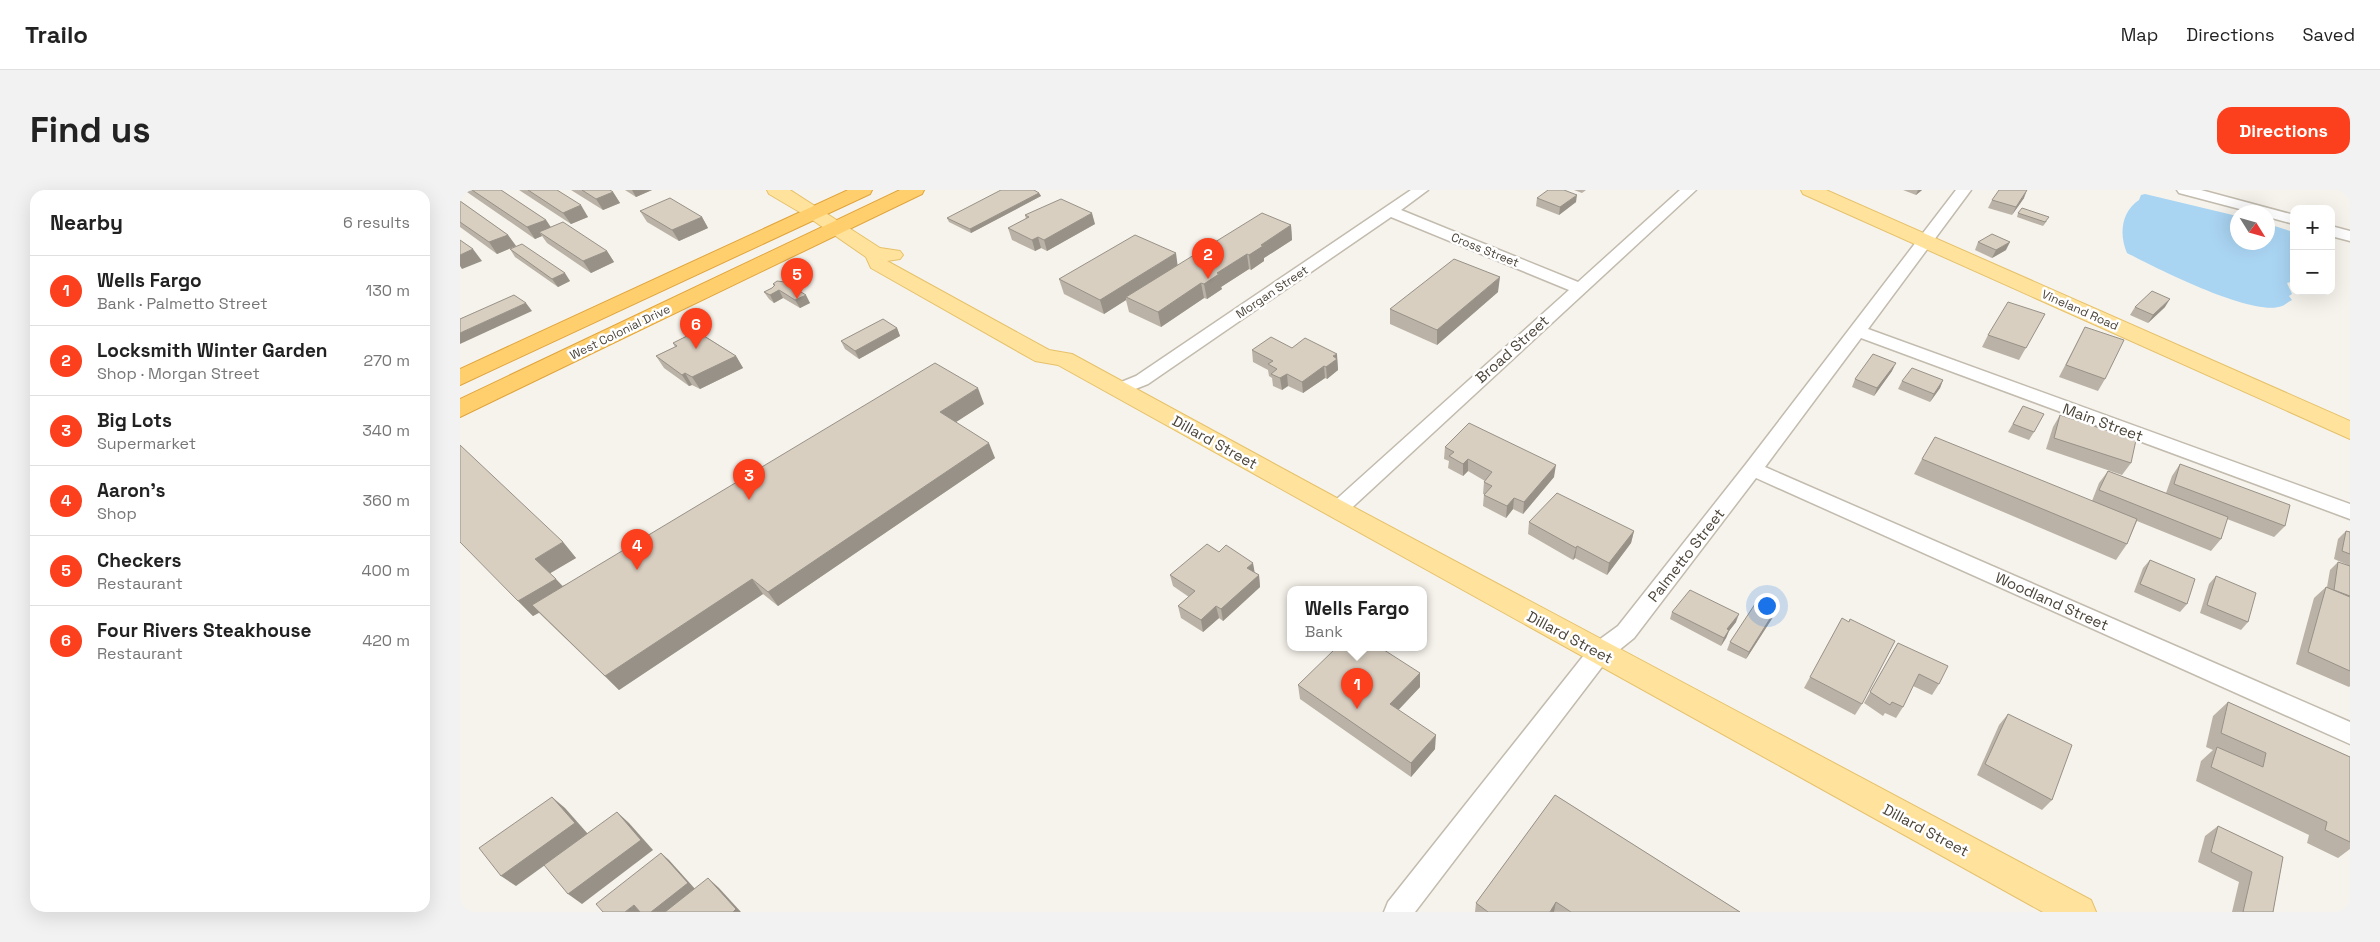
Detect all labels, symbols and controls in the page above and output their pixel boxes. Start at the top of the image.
text: Trailo [25,19,88,50]
text: Map [2121,23,2158,46]
text: Directions [2186,23,2275,46]
text: Saved [2303,23,2355,46]
button: Directions [2217,107,2350,154]
text: Find us [30,108,151,152]
north arrow [2230,205,2275,250]
map controls [2290,205,2335,295]
button: + [2290,205,2335,250]
text: Nearby [50,209,123,236]
text: 6 results [343,212,410,233]
street label: Cross Street [1449,229,1521,271]
pin: 2 [1192,238,1224,279]
button: − [2290,250,2335,295]
pin: 5 [781,258,813,299]
street label: Morgan Street [1233,262,1311,322]
text: Wells Fargo [97,268,202,293]
text: 1 [62,280,70,301]
text: 130 m [366,280,410,301]
street label: Vineland Road [2039,286,2121,334]
text: Bank · Palmetto Street [97,293,268,314]
street label: West Colonial Drive [567,301,673,363]
pin: 6 [680,308,712,349]
street label: Broad Street [1471,311,1553,387]
text: Locksmith Winter Garden [97,338,328,363]
text: 2 [61,350,71,371]
text: 270 m [363,350,410,371]
text: Shop · Morgan Street [97,363,260,384]
street label: Main Street [2060,399,2146,445]
text: Big Lots [97,408,172,433]
street label: Dillard Street [1169,411,1261,473]
text: 3 [61,420,71,441]
text: 340 m [362,420,410,441]
text: Supermarket [97,433,196,454]
pin: 3 [733,459,765,500]
text: Aaron's [97,478,166,503]
text: 4 [61,490,71,511]
text: 360 m [362,490,410,511]
text: Shop [97,503,137,524]
street label: Palmetto Street [1644,504,1729,606]
pin: 4 [621,529,653,570]
text: Checkers [97,548,181,573]
text: 5 [61,560,71,581]
text: 400 m [362,560,410,581]
street label: Woodland Street [1992,568,2112,635]
text: Restaurant [97,573,183,594]
popup [1287,586,1427,651]
your location [1754,593,1780,619]
text: Wells Fargo [1305,596,1409,621]
street label: Dillard Street [1524,606,1616,668]
text: Four Rivers Steakhouse [97,618,311,643]
text: Bank [1305,621,1343,642]
text: 6 [61,630,71,651]
text: 420 m [362,630,410,651]
text: Restaurant [97,643,183,664]
pin: 1 [1341,668,1373,709]
street label: Dillard Street [1880,799,1972,861]

